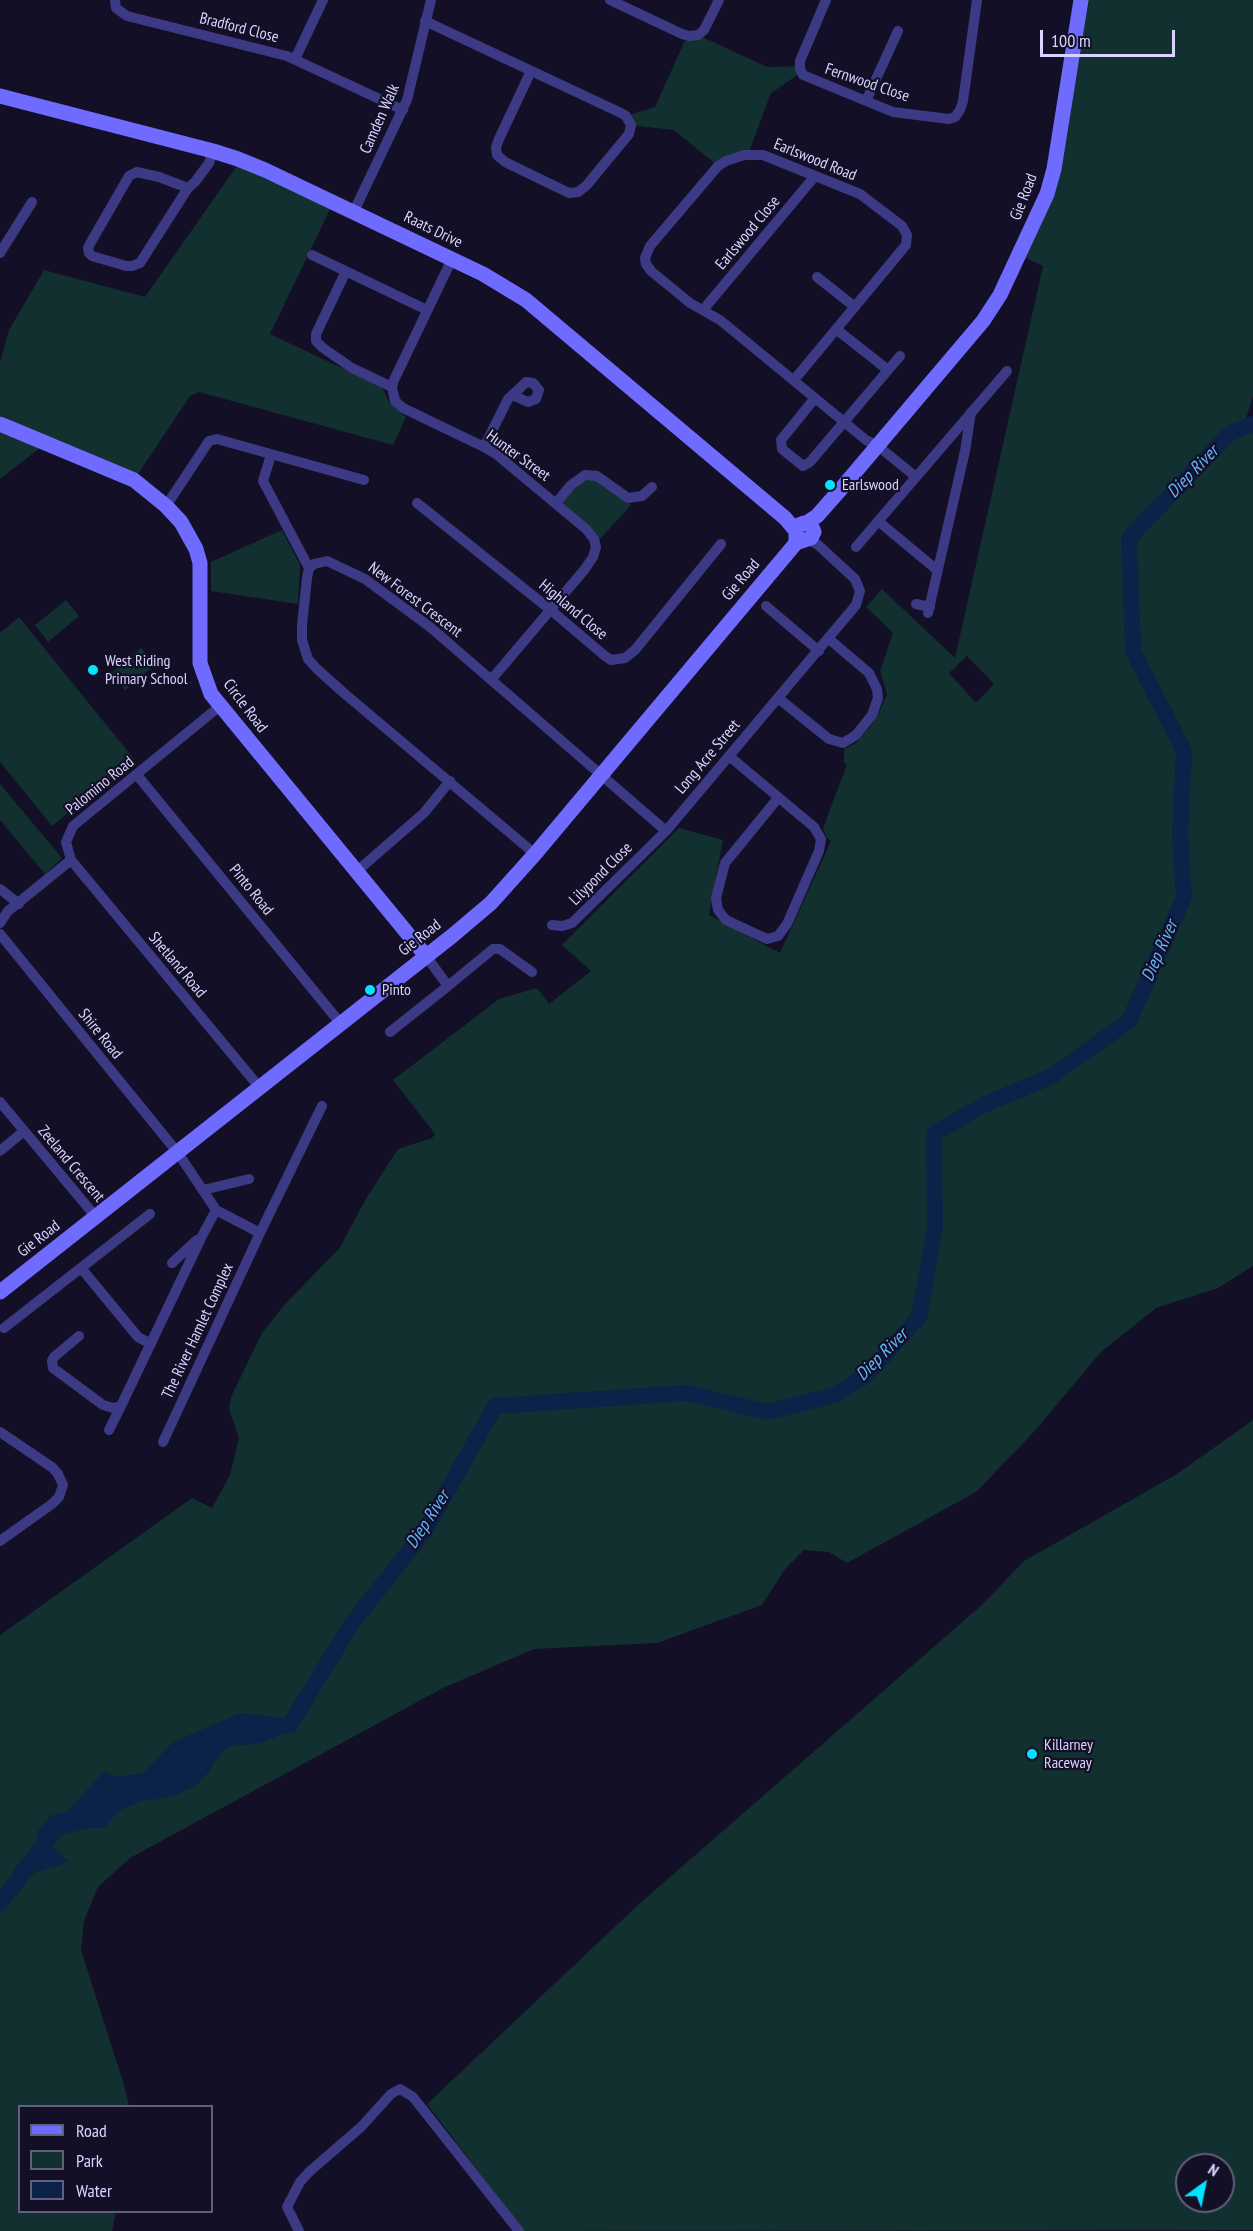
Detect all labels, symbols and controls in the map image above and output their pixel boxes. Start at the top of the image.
street label: Bradford Close [197,9,281,47]
scale bar [1043,18,1178,56]
text: 100 m [1051,29,1091,52]
street label: Fernwood Close [822,60,912,106]
street label: Camden Walk [356,81,404,157]
street label: Earlswood Road [771,135,859,185]
street label: Gie Road [1006,171,1042,223]
street label: Earlswood Close [712,192,784,274]
street label: Raats Drive [401,208,465,252]
street label: Hunter Street [482,426,554,486]
water label: Diep River [1163,441,1223,503]
place label: Earlswood [842,475,899,495]
marker: Earlswood [823,478,837,492]
street label: Gie Road [718,555,764,605]
street label: New Forest Crescent [364,558,466,642]
street label: Highland Close [535,576,611,644]
place label: West Riding Primary School [105,651,187,689]
marker: West Riding Primary School [86,663,100,677]
street label: Circle Road [219,676,271,736]
street label: Long Acre Street [671,716,745,798]
street label: Palomino Road [62,753,138,819]
street label: Lilypond Close [566,839,636,909]
street label: Pinto Road [225,861,277,919]
street label: Gie Road [395,915,445,961]
water label: Diep River [1137,917,1183,985]
street label: Shetland Road [144,928,210,1002]
place label: Pinto [382,980,411,1000]
marker: Pinto [363,983,377,997]
street label: Shire Road [74,1005,126,1063]
street label: Zeeland Crescent [33,1122,109,1206]
street label: Gie Road [14,1216,64,1262]
street label: The River Hamlet Complex [158,1260,238,1402]
water label: Diep River [852,1325,912,1385]
water label: Diep River [401,1487,455,1553]
place label: Killarney Raceway [1044,1735,1093,1773]
marker: Killarney Raceway [1025,1747,1039,1761]
legend [18,2105,213,2213]
text: Road [76,2119,107,2142]
text: Park [76,2149,103,2172]
north arrow [1175,2153,1235,2213]
text: N [1205,2159,1223,2180]
text: Water [76,2179,112,2202]

